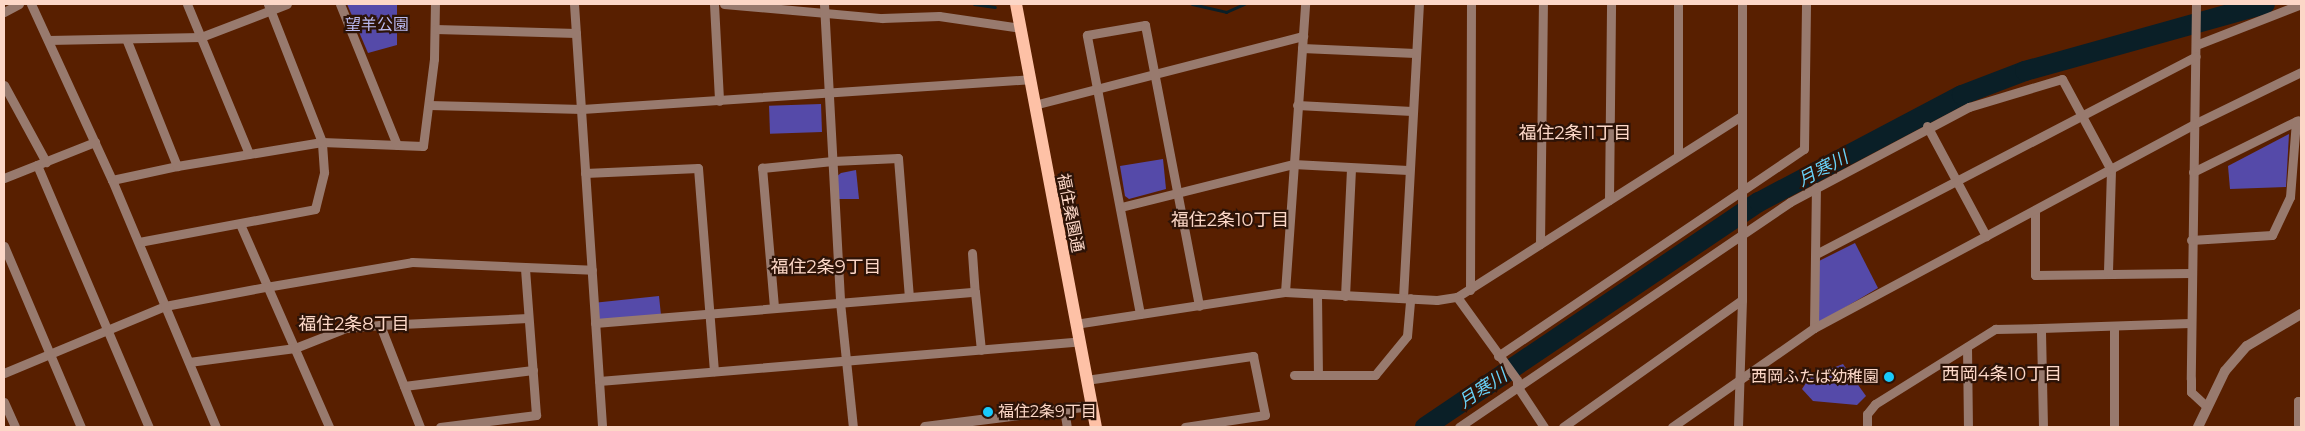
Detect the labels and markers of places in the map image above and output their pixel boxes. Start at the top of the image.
place label: 西岡ふたば幼稚園 [1751,367,1879,387]
marker: 西岡ふたば幼稚園 [1883,371,1895,383]
place label: 福住2条9丁目 [998,402,1097,422]
marker: 福住2条9丁目 [982,406,994,418]

